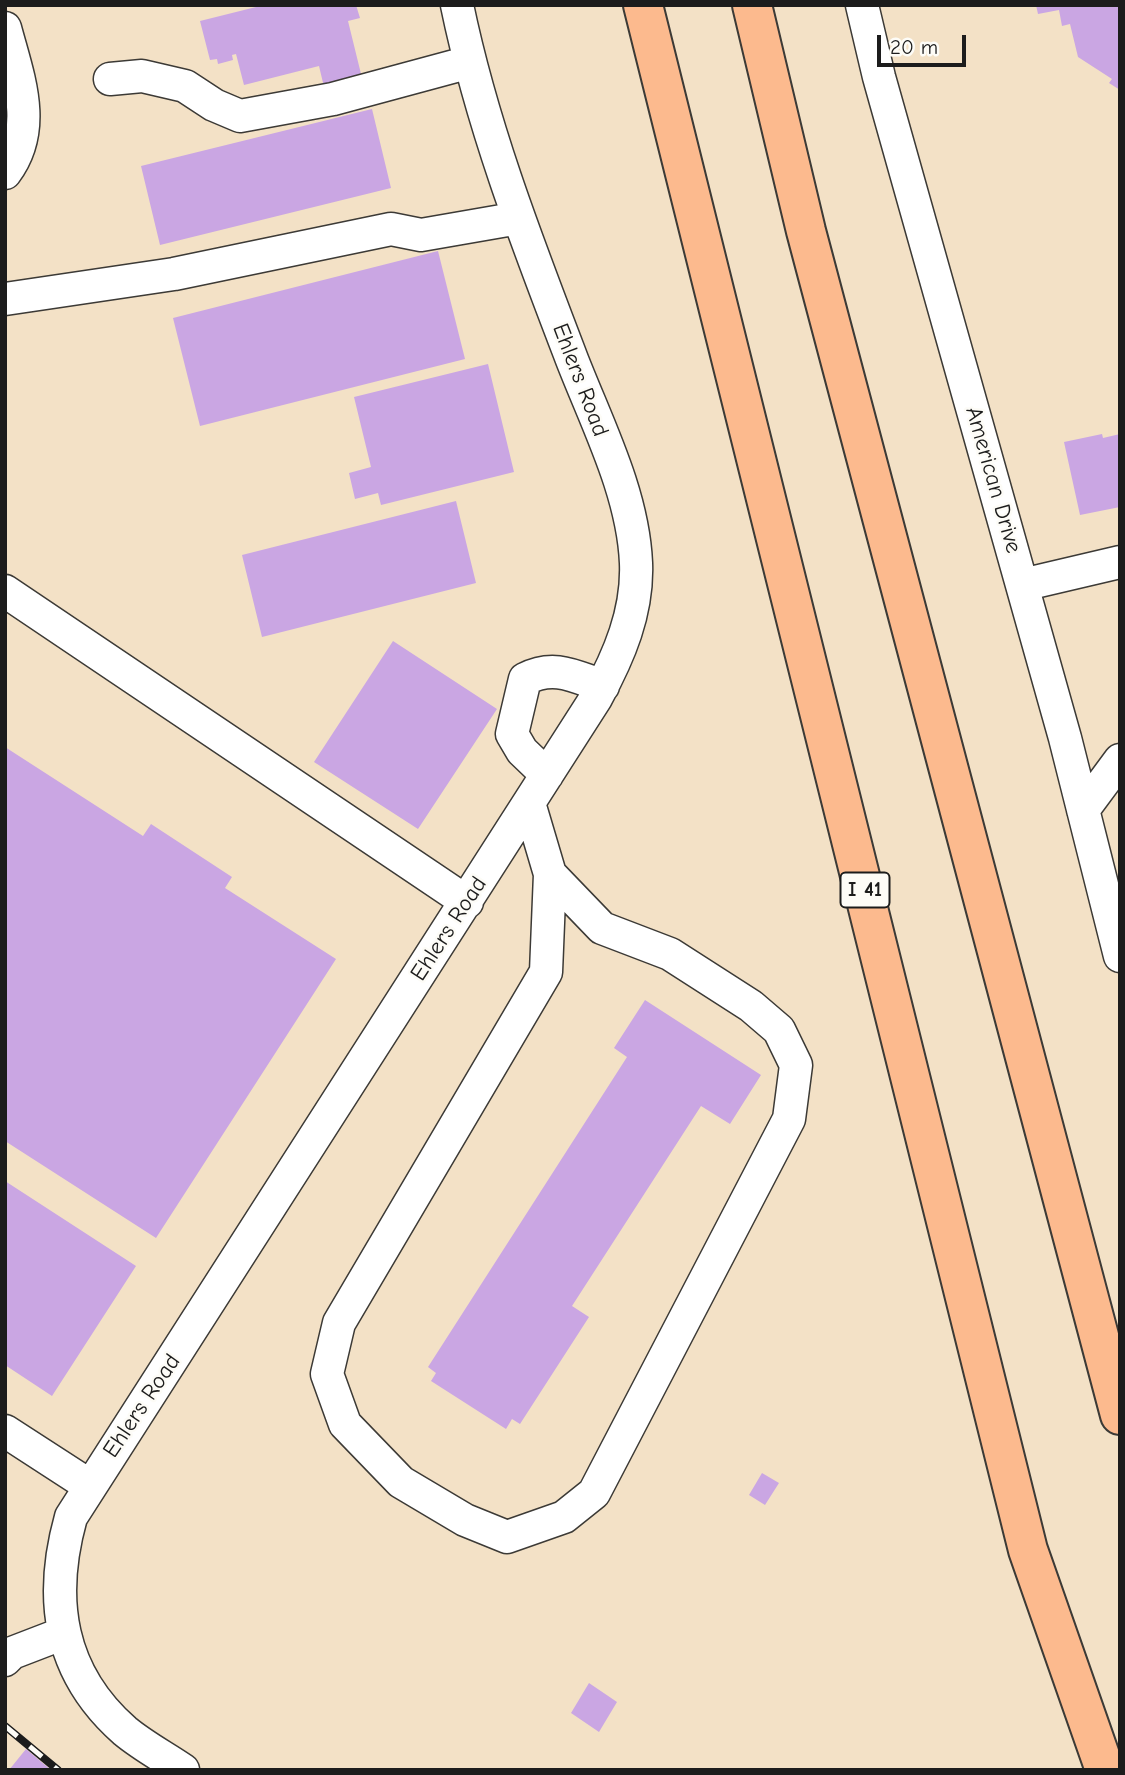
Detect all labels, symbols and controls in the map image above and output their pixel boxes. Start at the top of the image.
scale bar [880,21,969,65]
text: 20 m [890,35,938,59]
street label: Ehlers Road [546,320,614,440]
street label: American Drive [959,404,1027,556]
street label: Ehlers Road [405,872,493,986]
road number: I 41 [840,872,890,908]
street label: Ehlers Road [97,1349,187,1463]

